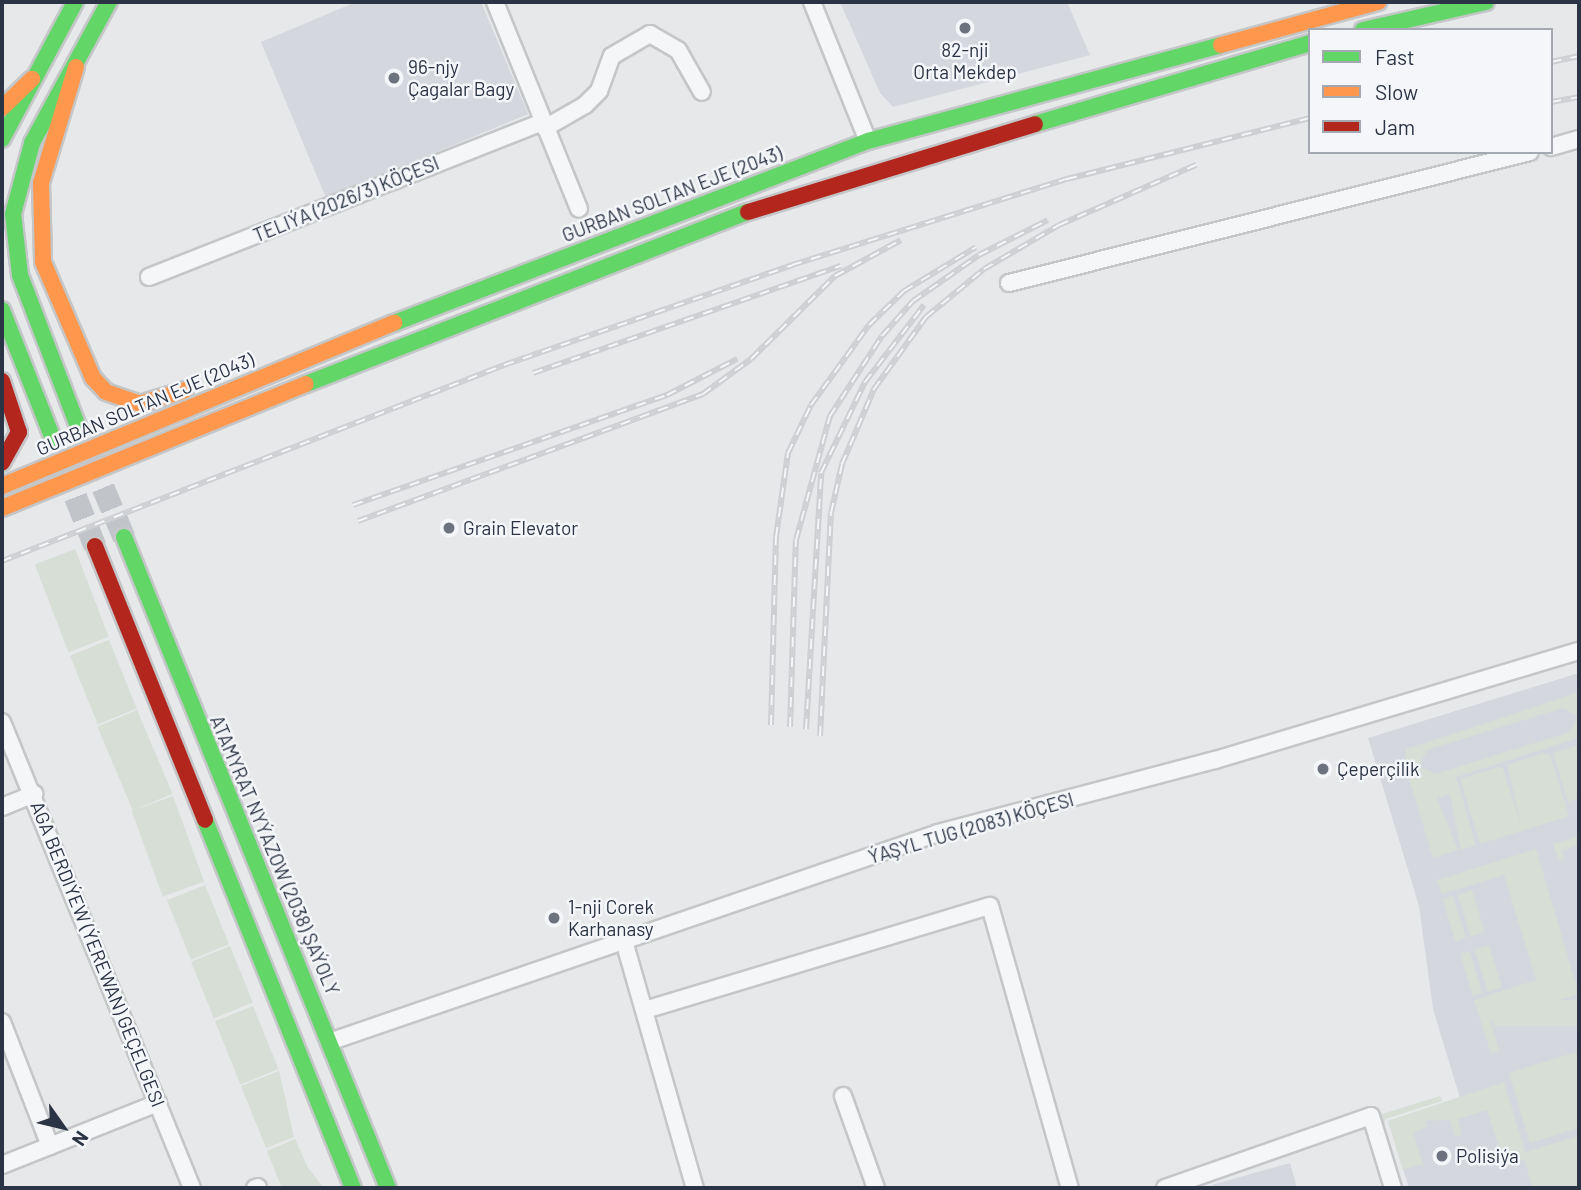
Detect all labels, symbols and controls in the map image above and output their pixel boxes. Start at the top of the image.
marker: 82-nji Orta Mekdep [957,20,973,36]
legend [1308,28,1553,154]
place label: 82-nji Orta Mekdep [913,39,1017,83]
text: Fast [1375,44,1415,69]
place label: 96-njy Çagalar Bagy [408,56,514,100]
marker: 96-njy Çagalar Bagy [386,70,402,86]
text: Slow [1375,79,1418,104]
text: Jam [1375,114,1415,139]
street label: GURBAN SOLTAN EJE (2043) [559,141,785,247]
street label: TELIÝA (2026/3) KÖÇESI [250,151,442,247]
street label: GURBAN SOLTAN EJE (2043) [33,348,257,460]
place label: Grain Elevator [463,517,578,539]
marker: Grain Elevator [441,520,457,536]
street label: ATAMYRAT NYÝAZOW (2038) ŞAÝOLY [206,712,344,998]
place label: Çeperçilik [1337,758,1419,780]
marker: Çeperçilik [1315,761,1331,777]
street label: ÝAŞYL TUG (2083) KÖÇESI [866,788,1076,868]
street label: AGA BERDIÝEW (ÝEREWAN) GEÇELGESI [26,798,170,1110]
place label: 1-nji Corek Karhanasy [568,896,654,940]
marker: 1-nji Corek Karhanasy [546,910,562,926]
north arrow [28,1092,98,1162]
text: N [68,1127,94,1151]
place label: Polisiýa [1456,1145,1519,1167]
marker: Polisiýa [1434,1148,1450,1164]

